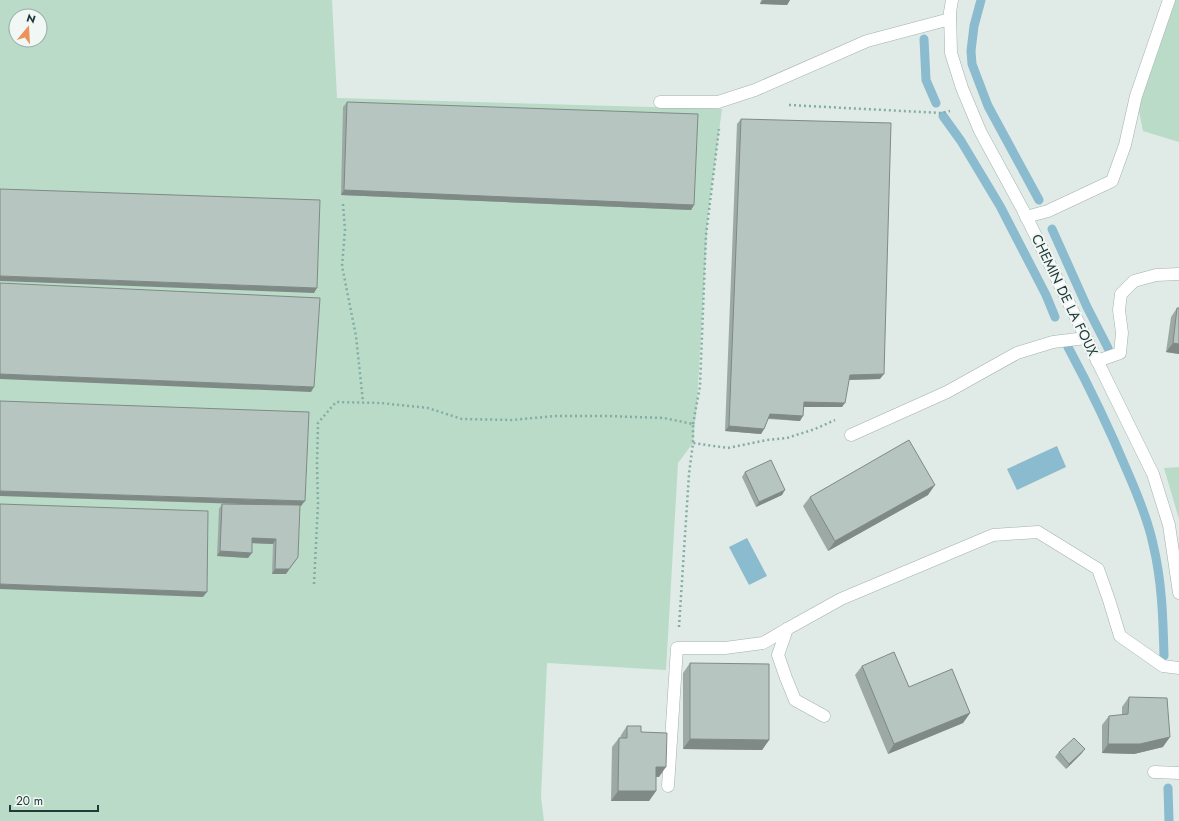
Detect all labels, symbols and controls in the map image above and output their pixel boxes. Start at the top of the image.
north arrow [8,8,48,48]
text: N [24,10,38,27]
street label: CHEMIN DE LA FOUX [1027,231,1103,359]
scale bar [10,787,98,813]
text: 20 m [16,792,43,810]

